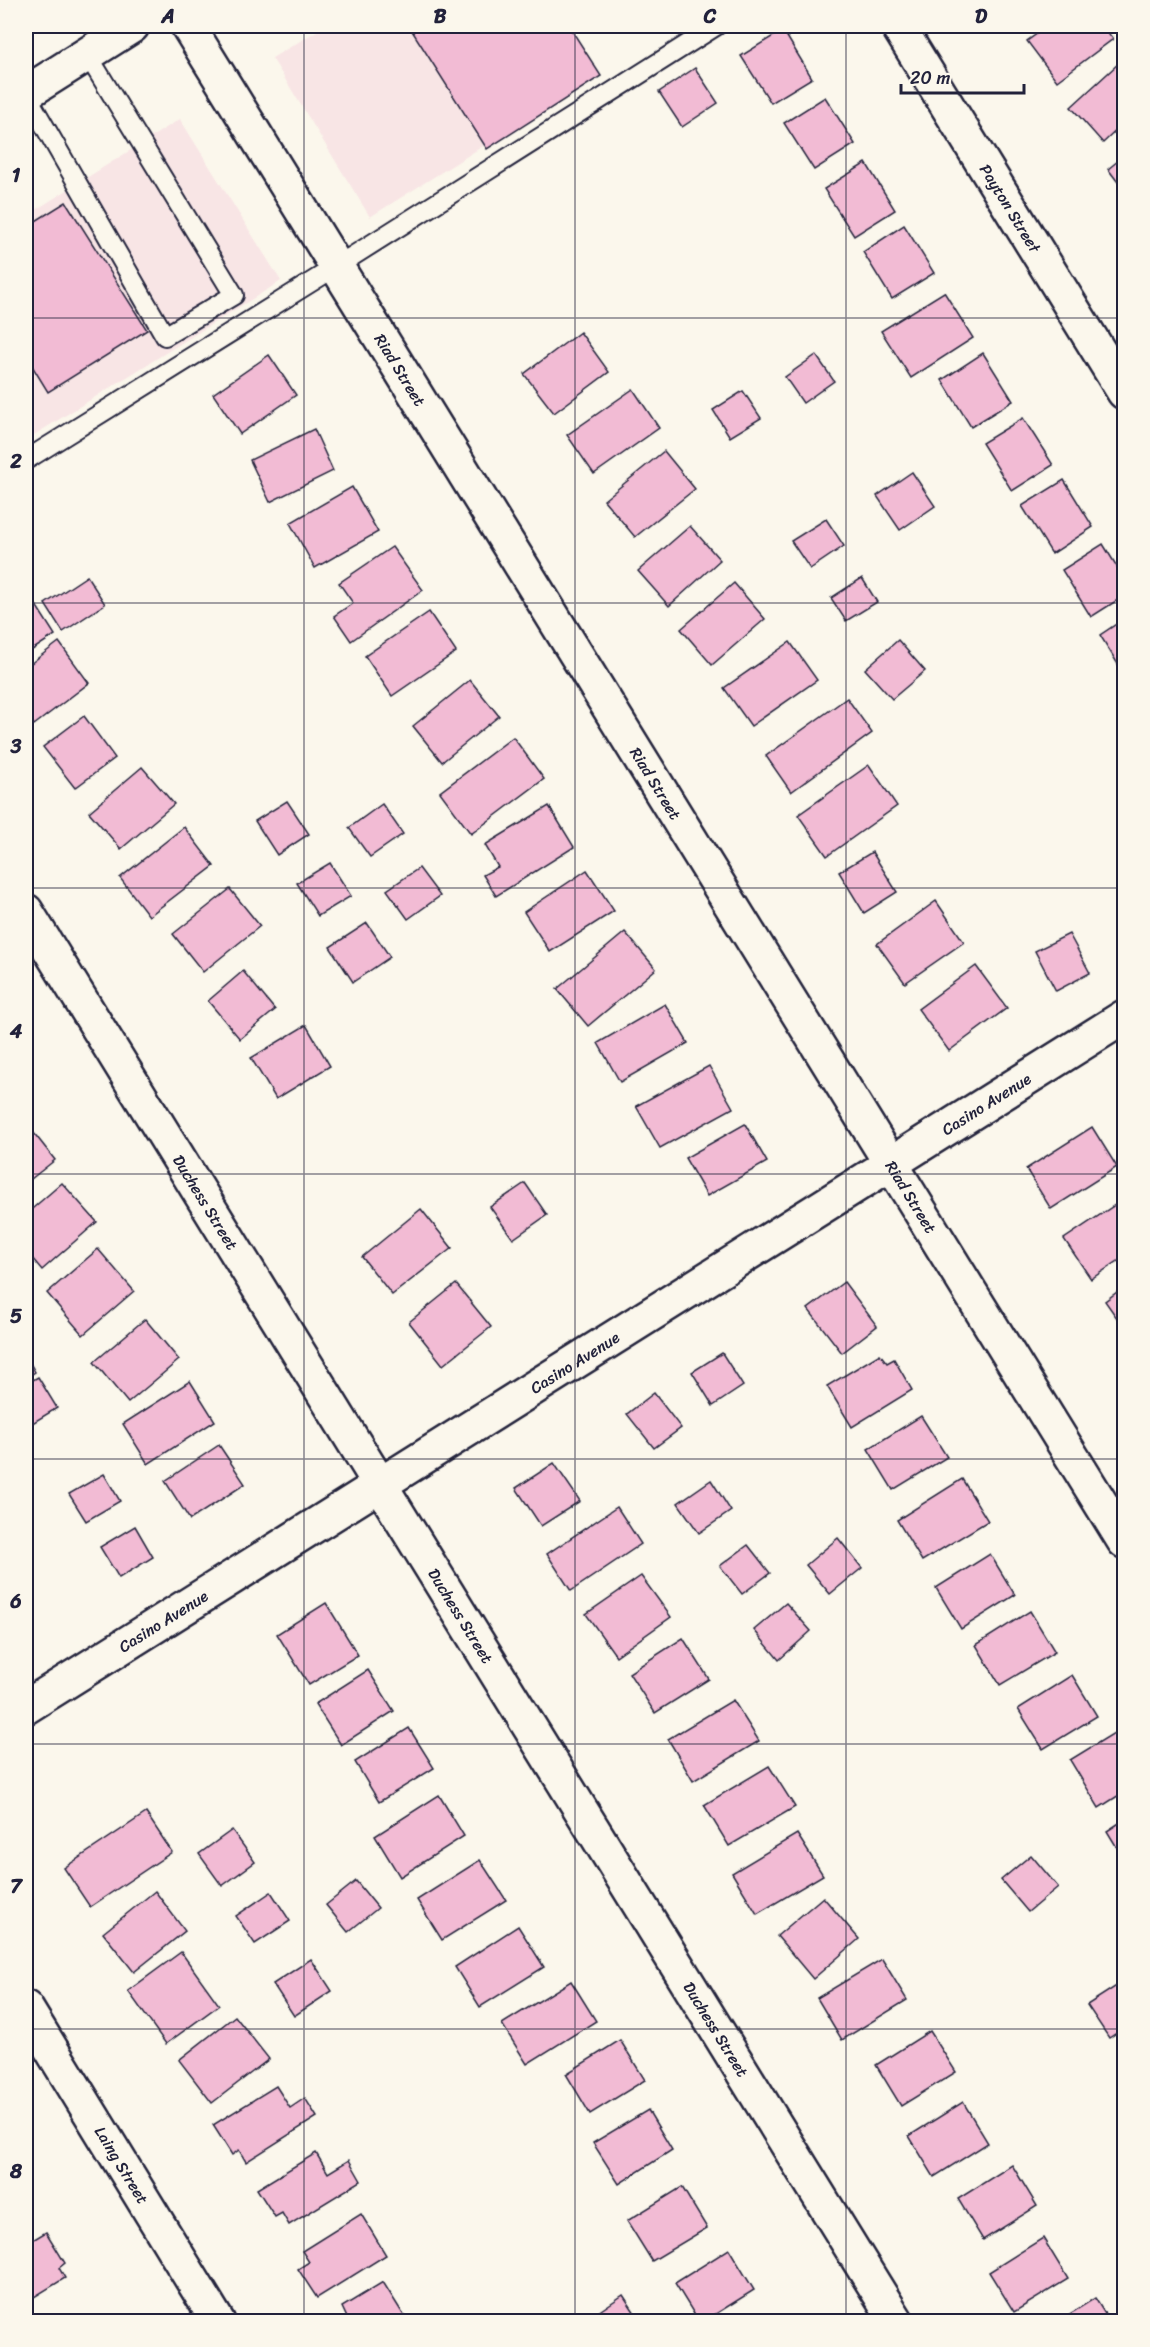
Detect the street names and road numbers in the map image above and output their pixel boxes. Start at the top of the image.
street label: Payton Street [971,158,1049,259]
street label: Riad Street [366,328,434,412]
street label: Riad Street [622,741,689,826]
street label: Casino Avenue [936,1065,1037,1143]
street label: Duchess Street [165,1149,246,1256]
street label: Riad Street [877,1155,945,1239]
street label: Casino Avenue [524,1323,626,1402]
street label: Duchess Street [420,1562,501,1669]
street label: Casino Avenue [113,1582,214,1661]
street label: Duchess Street [675,1976,756,2083]
street label: Laing Street [86,2120,157,2210]

